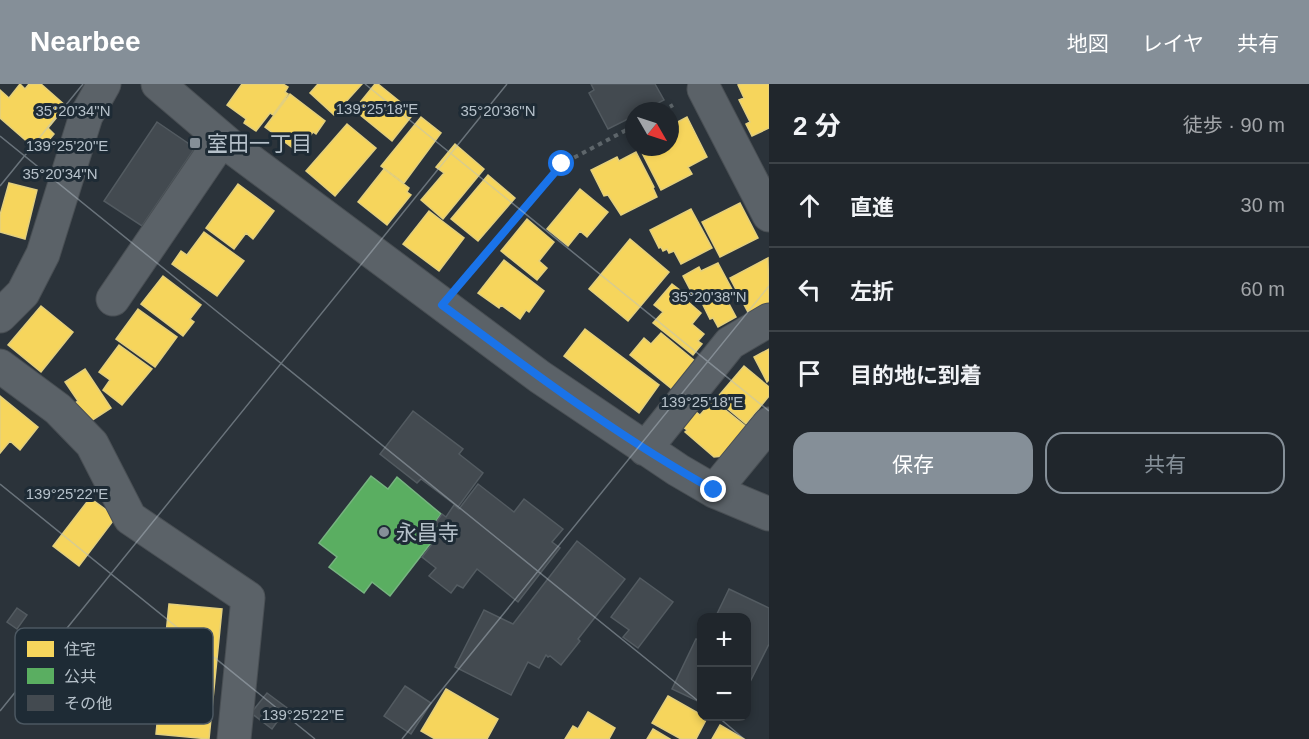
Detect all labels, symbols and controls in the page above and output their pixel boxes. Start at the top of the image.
text: Nearbee [30,26,141,57]
text: 地図 [1067,32,1109,55]
text: レイヤ [1142,32,1204,55]
text: 共有 [1237,32,1279,55]
text: 139°25'18"E [336,100,418,117]
text: 35°20'34"N [35,102,111,119]
text: 35°20'36"N [460,102,536,119]
north arrow [625,102,679,156]
text: 2 分 [793,111,841,141]
text: 徒歩 · 90 m [1183,114,1285,136]
place label: 室田一丁目 [207,132,312,155]
marker: 室田一丁目 [188,136,202,150]
text: 139°25'20"E [26,137,108,154]
route start [548,150,574,176]
text: 35°20'34"N [22,165,98,182]
icon: ahead [793,189,826,222]
text: 30 m [1241,194,1285,216]
text: 直進 [850,195,894,220]
icon: left [793,273,826,306]
text: 60 m [1241,278,1285,300]
text: 左折 [850,279,894,304]
text: 35°20'38"N [671,288,747,305]
icon: arrive [793,357,826,390]
text: 目的地に到着 [850,363,982,388]
text: 139°25'18"E [661,393,743,410]
button: 保存 [793,432,1033,494]
button: 共有 [1045,432,1285,494]
route end [700,476,726,502]
text: 139°25'22"E [26,485,108,502]
place label: 永昌寺 [396,521,459,544]
marker: 永昌寺 [377,525,391,539]
map controls [697,613,751,721]
button: + [697,613,751,667]
legend [15,628,213,724]
text: 住宅 [64,641,96,658]
button: − [697,667,751,721]
text: 公共 [64,668,96,685]
text: その他 [64,695,112,712]
text: 139°25'22"E [262,706,344,723]

